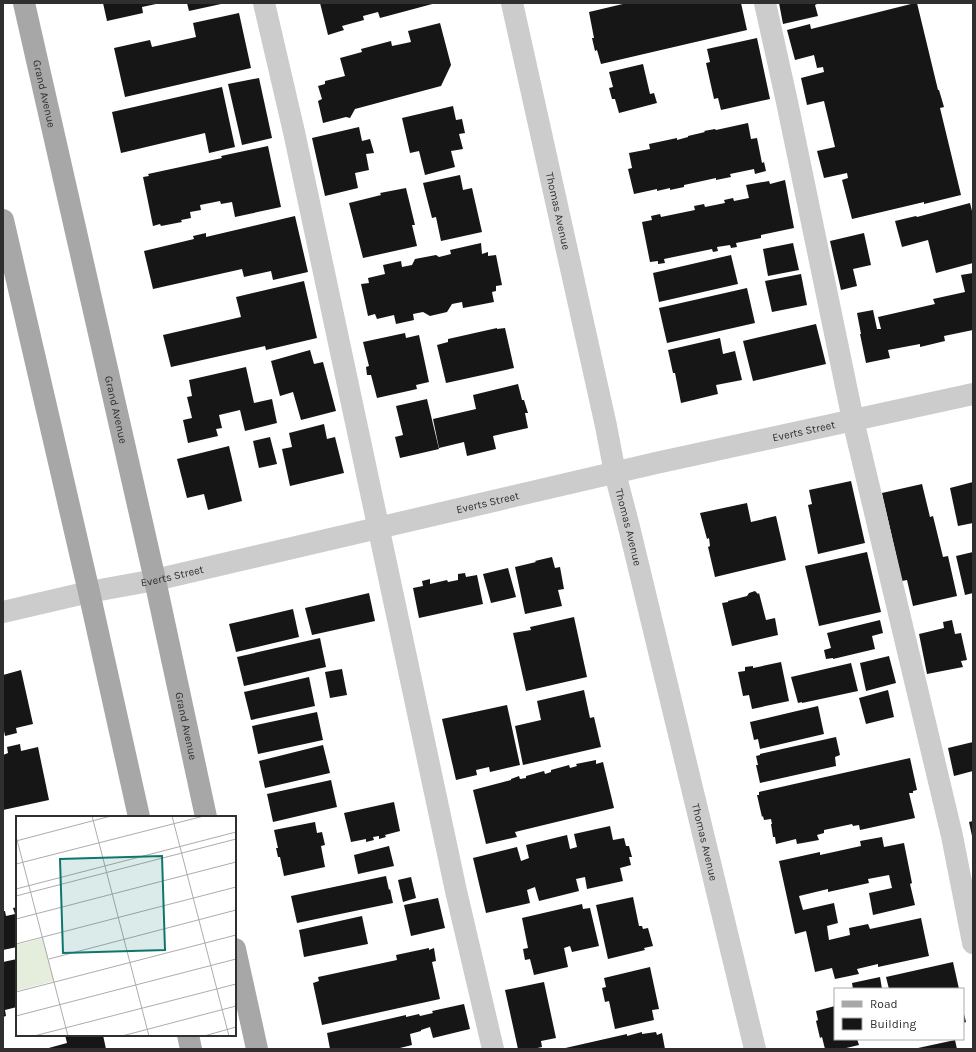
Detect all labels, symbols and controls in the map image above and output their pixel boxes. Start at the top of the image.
street label: Grand Avenue [31,59,59,129]
street label: Thomas Avenue [543,171,573,251]
street label: Grand Avenue [102,374,130,445]
street label: Everts Street [771,418,836,444]
street label: Thomas Avenue [613,487,645,567]
street label: Everts Street [455,489,520,516]
street label: Everts Street [140,562,205,589]
street label: Grand Avenue [173,691,200,761]
street label: Thomas Avenue [689,802,721,882]
inset map [16,816,236,1036]
legend [834,988,964,1040]
text: Road [870,997,898,1011]
text: Building [870,1017,917,1031]

